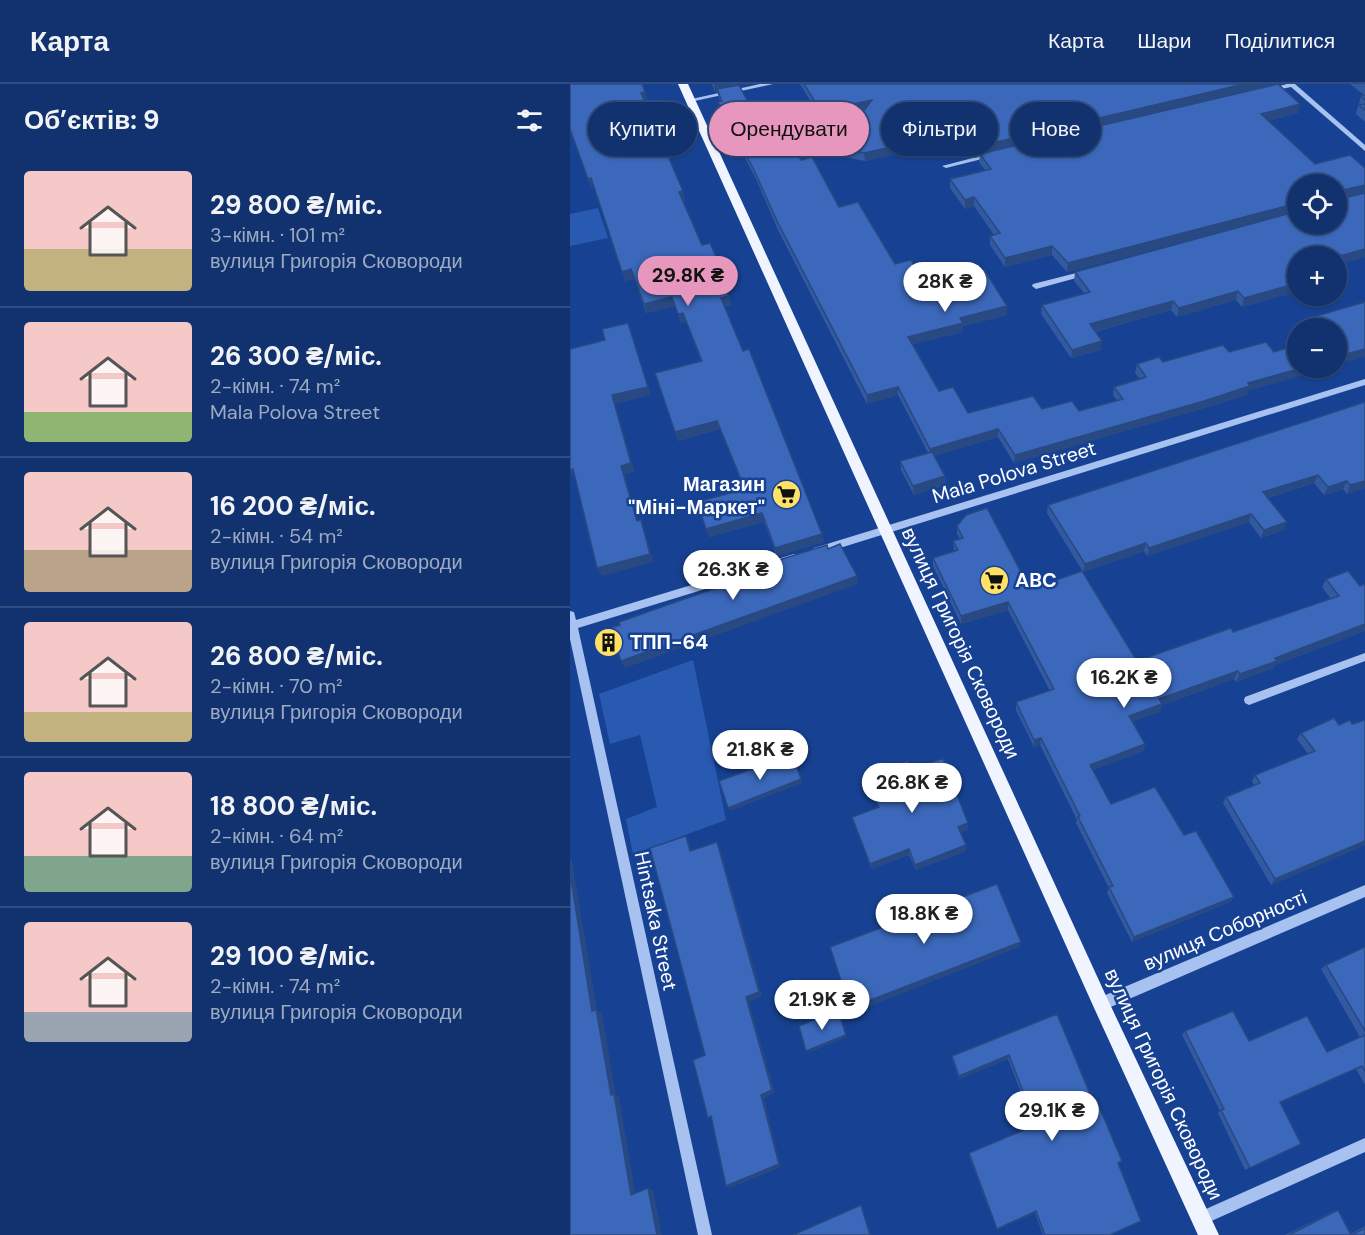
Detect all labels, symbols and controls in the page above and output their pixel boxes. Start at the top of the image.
text: Карта [30,23,109,60]
text: Карта [1048,27,1104,55]
text: Шари [1137,27,1192,55]
text: Поділитися [1225,27,1335,55]
chip: Купити [588,102,697,156]
chip: Орендувати [709,102,869,156]
chip: Фільтри [881,102,998,156]
chip: Нове [1010,102,1101,156]
text: Об’єктів: 9 [24,103,159,137]
icon: filters [513,104,546,137]
map controls [1287,174,1347,378]
button: locate [1287,174,1347,234]
text: 29 800 ₴/міс. [210,188,383,222]
icon: home [72,195,144,267]
text: 3-кімн. · 101 m² [210,222,345,248]
button: + [1287,246,1347,306]
text: вулиця Григорія Сковороди [210,248,463,274]
pin: 29.8K ₴ [633,256,743,307]
text: 29.8K ₴ [652,262,724,288]
pin: 28K ₴ [903,262,987,313]
text: 28K ₴ [917,268,973,294]
button: − [1287,318,1347,378]
text: 26 300 ₴/міс. [210,339,382,373]
icon: home [72,346,144,418]
text: 2-кімн. · 74 m² [210,373,340,399]
text: Mala Polova Street [210,399,380,425]
street label: Mala Polova Street [929,435,1099,509]
place label: Магазин "Міні-Маркет" [628,471,765,520]
supermarket icon: Магазин "Міні-Маркет" [770,479,802,511]
text: 16 200 ₴/міс. [210,489,376,523]
icon: home [72,496,144,568]
text: 2-кімн. · 54 m² [210,523,343,549]
street label: вулиця Григорія Сковороди [896,523,1026,763]
text: вулиця Григорія Сковороди [210,549,463,575]
pin: 26.3K ₴ [678,550,788,601]
text: 26.3K ₴ [697,556,769,582]
supermarket icon: ABC [978,564,1010,596]
place label: ABC [1015,567,1057,593]
building icon: ТПП-64 [593,626,625,658]
place label: ТПП-64 [630,629,708,655]
text: 26 800 ₴/міс. [210,639,383,673]
icon: home [72,646,144,718]
pin: 16.2K ₴ [1069,658,1179,709]
text: 16.2K ₴ [1091,664,1157,690]
text: 2-кімн. · 70 m² [210,673,343,699]
text: вулиця Григорія Сковороди [210,699,463,725]
pin: 21.8K ₴ [705,730,815,781]
text: 21.8K ₴ [726,736,794,762]
pin: 26.8K ₴ [857,763,967,814]
text: 26.8K ₴ [876,769,948,795]
text: 18 800 ₴/міс. [210,789,377,823]
icon: home [72,796,144,868]
text: 2-кімн. · 64 m² [210,823,343,849]
text: вулиця Григорія Сковороди [210,849,463,875]
street label: Hintsaka Street [629,849,683,993]
street label: вулиця Соборності [1139,884,1311,976]
pin: 18.8K ₴ [869,894,979,945]
text: 18.8K ₴ [890,900,958,926]
text: 29 100 ₴/міс. [210,939,376,973]
icon: home [72,946,144,1018]
street label: вулиця Григорія Сковороди [1099,964,1229,1204]
text: 2-кімн. · 74 m² [210,973,340,999]
pin: 21.9K ₴ [767,980,877,1031]
text: 21.9K ₴ [788,986,856,1012]
text: вулиця Григорія Сковороди [210,999,463,1025]
pin: 29.1K ₴ [997,1091,1107,1142]
text: 29.1K ₴ [1019,1097,1085,1123]

